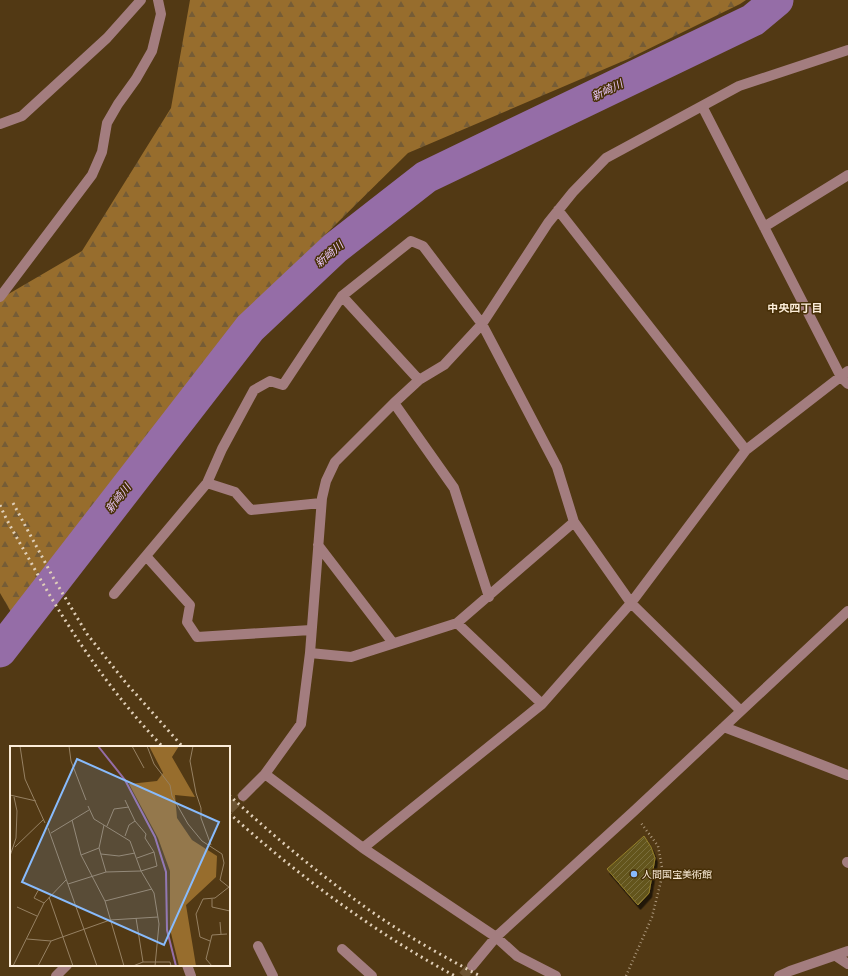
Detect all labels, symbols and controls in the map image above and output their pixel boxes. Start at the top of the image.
water label: 新崎川 [589,76,625,103]
water label: 新崎川 [312,237,346,269]
district label: 中央四丁目 [768,301,823,314]
water label: 新崎川 [102,480,134,515]
inset map [10,746,230,966]
place label: 人間国宝美術館 [642,868,712,880]
marker: 人間国宝美術館 [629,869,639,879]

